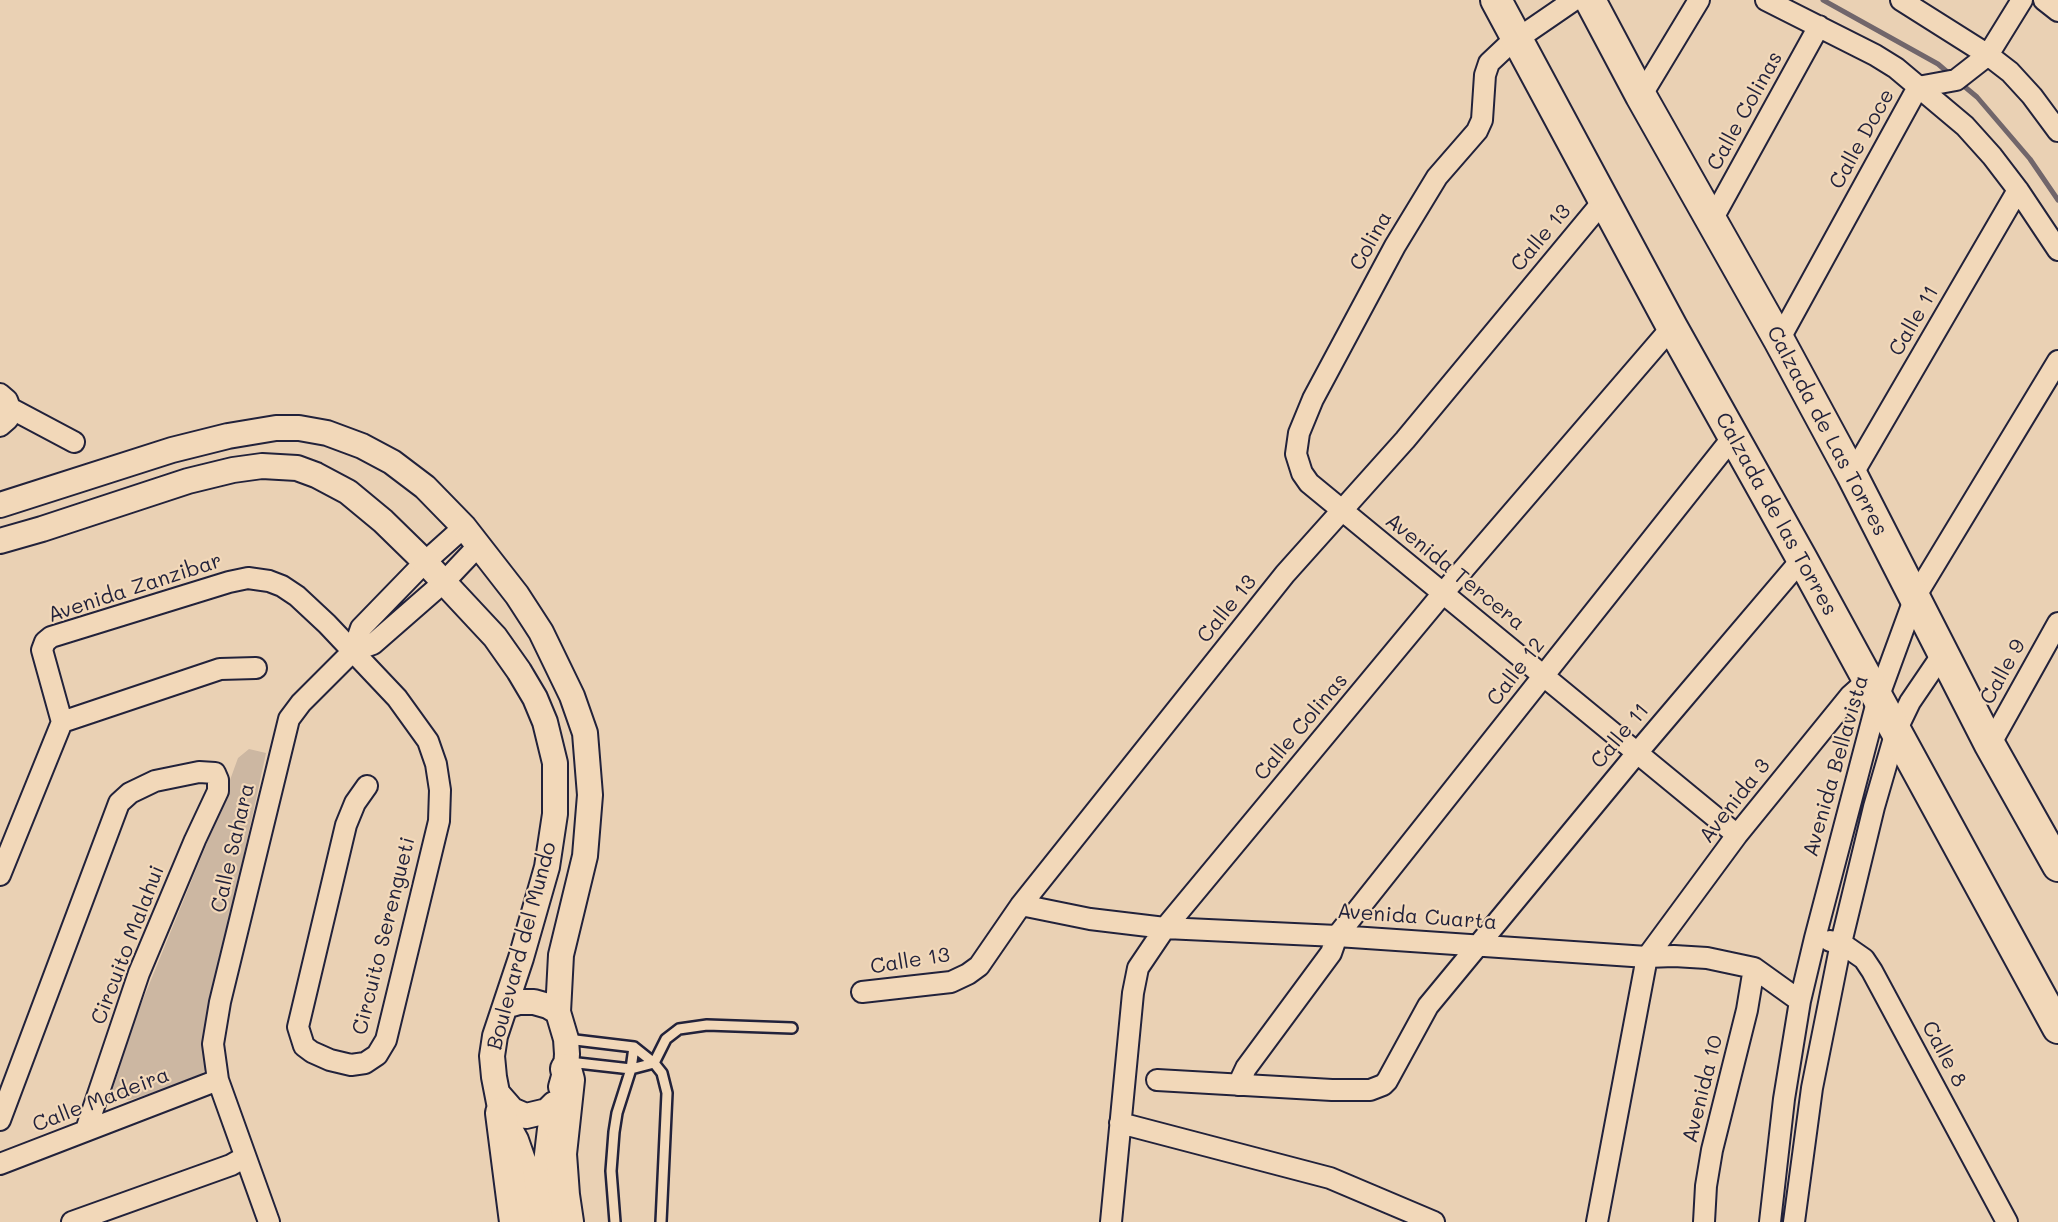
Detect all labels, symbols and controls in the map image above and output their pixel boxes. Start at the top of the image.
street label: Calle Colinas [1702,47,1788,175]
street label: Calle Doce [1824,85,1900,193]
street label: Calle 13 [1506,199,1576,277]
street label: Colina [1344,207,1398,275]
street label: Calle 11 [1884,281,1944,361]
street label: Calzada de Las Torres [1761,322,1893,540]
street label: Calzada de las Torres [1710,408,1842,620]
street label: Avenida Tercera [1380,508,1530,636]
street label: Avenida Zanzibar [45,548,225,628]
street label: Calle 13 [1192,570,1262,648]
street label: Calle 12 [1482,633,1550,711]
street label: Calle 9 [1975,635,2031,709]
street label: Calle Colinas [1249,668,1353,786]
street label: Avenida Bellavista [1798,672,1874,860]
street label: Calle 11 [1586,698,1654,774]
street label: Avenida 3 [1694,754,1776,848]
street label: Calle Sahara [206,781,260,915]
street label: Circuito Serengueti [347,834,421,1038]
street label: Boulevard del Mundo [482,839,562,1053]
street label: Circuito Malahui [86,862,170,1028]
street label: Avenida Cuarta [1336,899,1498,935]
street label: Calle 13 [869,942,951,980]
street label: Calle 8 [1916,1017,1972,1091]
street label: Avenida 10 [1677,1033,1729,1145]
street label: Calle Madeira [29,1062,173,1138]

